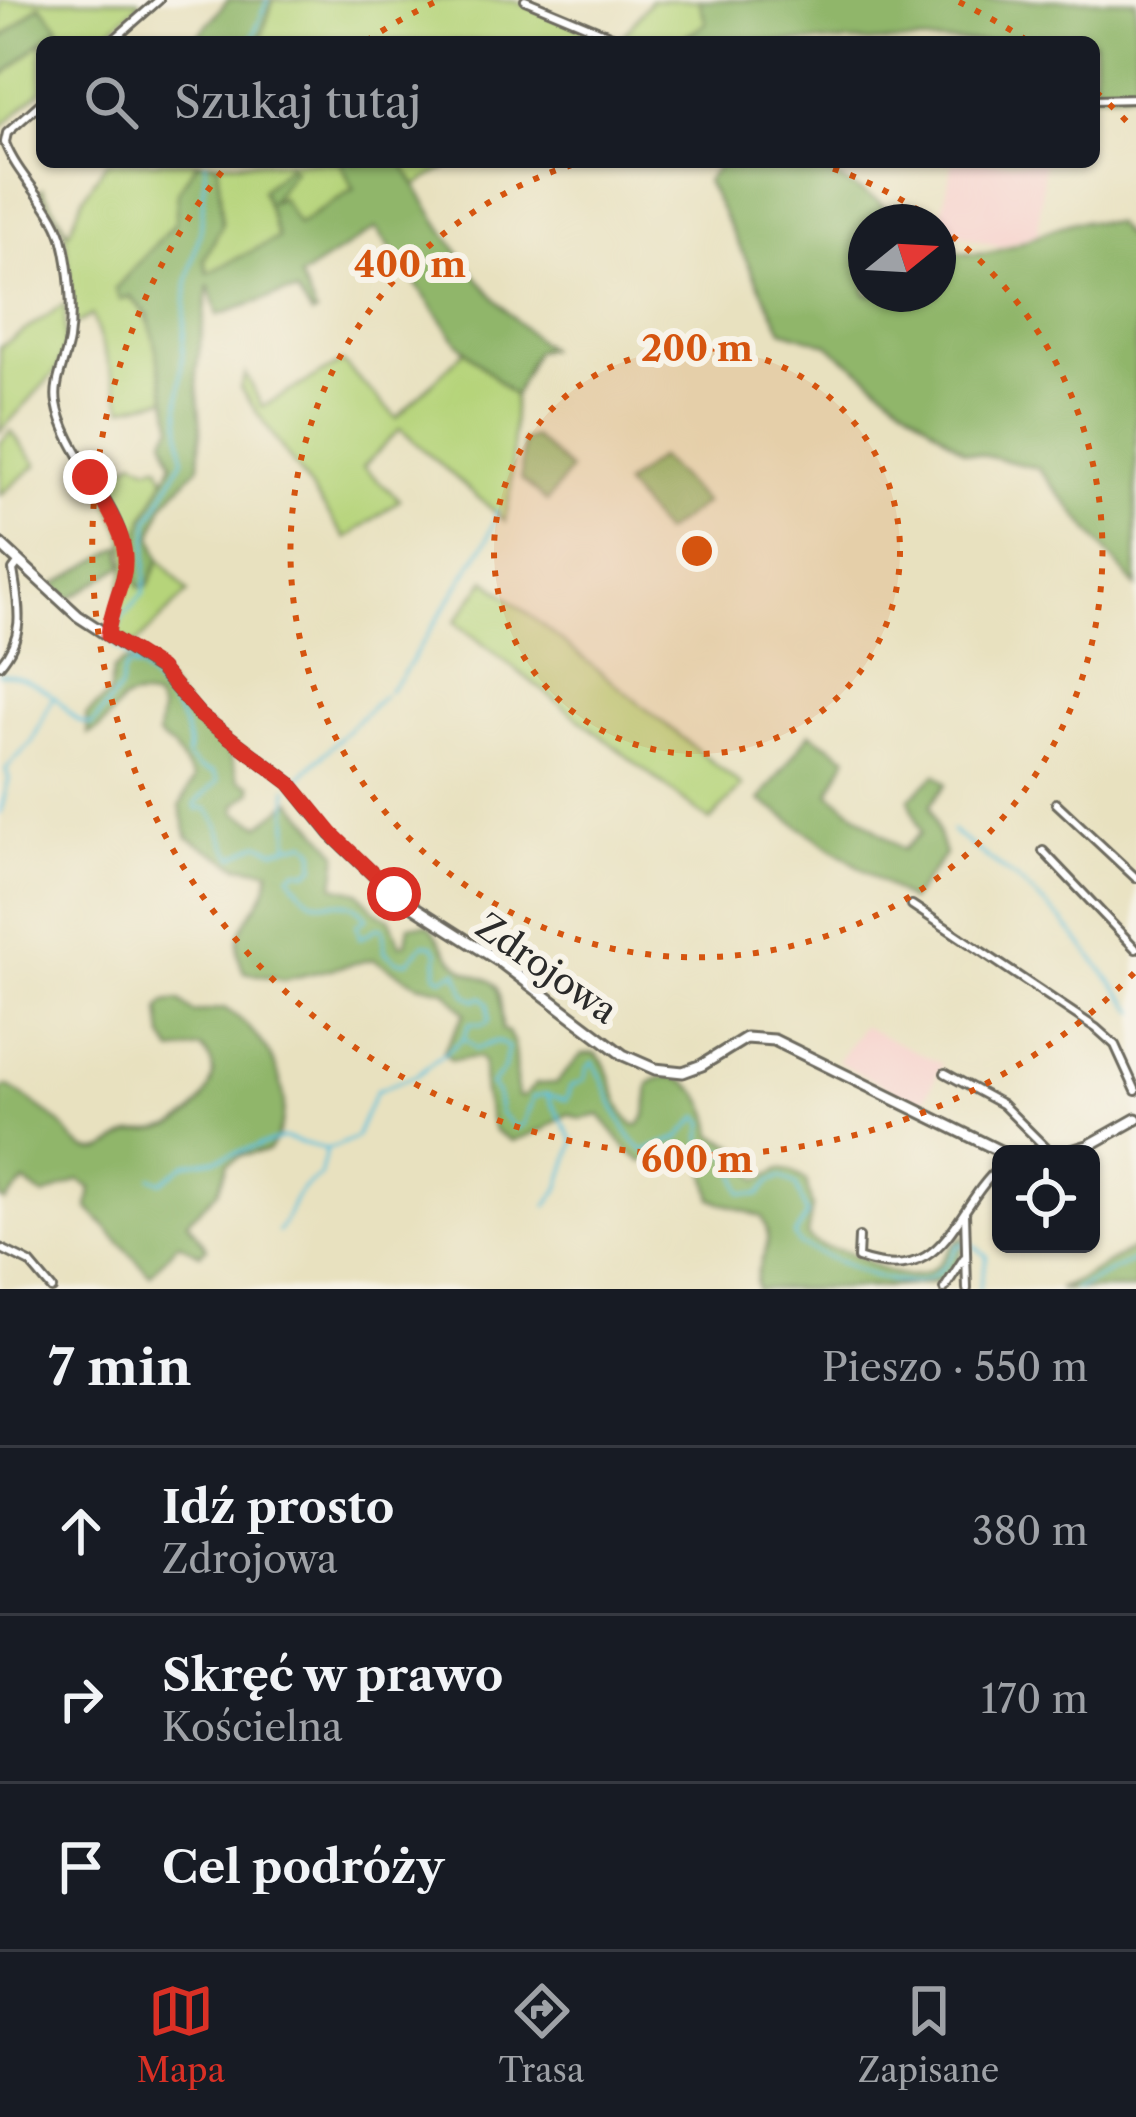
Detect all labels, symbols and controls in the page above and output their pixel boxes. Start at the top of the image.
search box [36,36,1100,168]
icon: search [78,69,144,135]
text: Szukaj tutaj [174,74,421,130]
north arrow [848,204,956,312]
text: 400 m [354,242,466,286]
text: 200 m [641,326,753,370]
route end [63,450,117,504]
centre of rings [676,530,718,572]
route start [367,867,421,921]
street label: Zdrojowa [468,903,626,1033]
text: 600 m [641,1137,753,1181]
map controls [992,1145,1100,1253]
button: locate [992,1145,1100,1253]
text: 7 min [48,1336,191,1398]
text: Pieszo · 550 m [822,1343,1088,1391]
text: Idź prosto [162,1479,394,1535]
icon: ahead [48,1498,114,1564]
text: 380 m [972,1507,1088,1555]
text: Zdrojowa [162,1535,338,1583]
text: Skręć w prawo [162,1647,503,1703]
icon: right [48,1666,114,1732]
text: 170 m [981,1675,1088,1723]
text: Kościelna [162,1703,343,1751]
icon: arrive [48,1834,114,1900]
text: Cel podróży [162,1839,444,1895]
tab: Mapa [137,1978,225,2091]
tab: Trasa [499,1978,584,2091]
tab: Zapisane [858,1978,999,2091]

